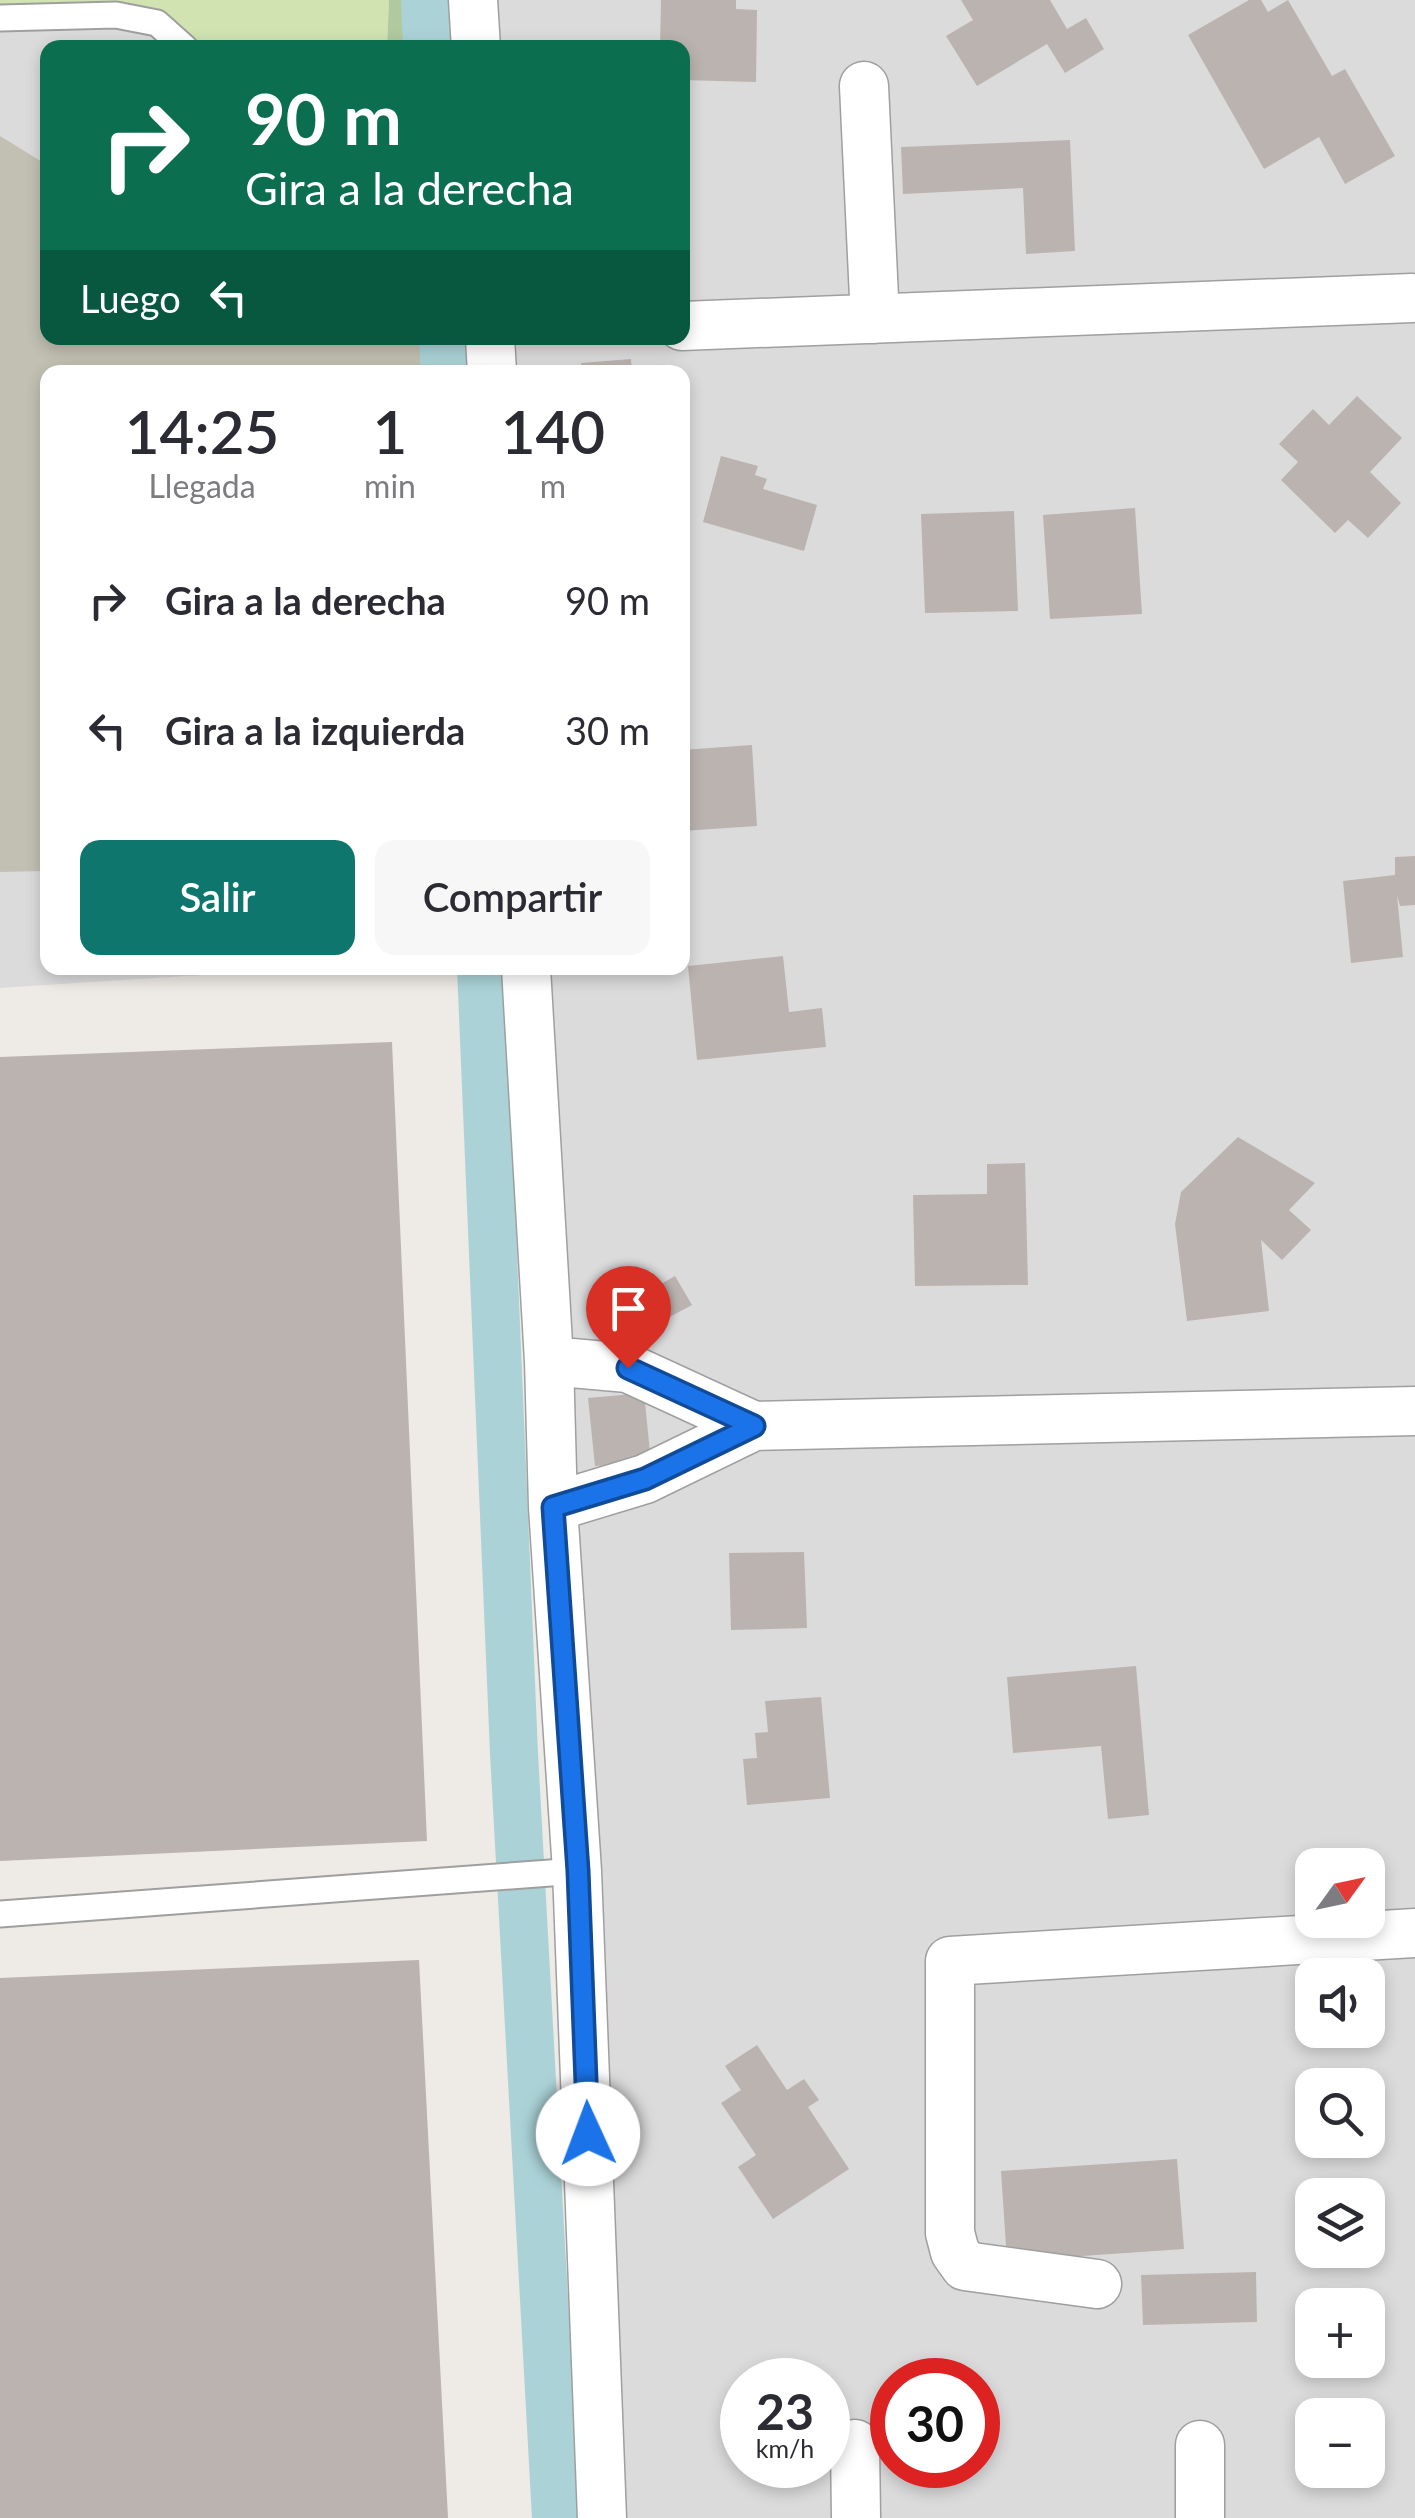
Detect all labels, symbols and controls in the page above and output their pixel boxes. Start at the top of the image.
text: 90 m [245,76,402,160]
icon: right [80,80,210,210]
text: Gira a la derecha [245,161,574,215]
icon: left [201,270,256,325]
text: Luego [80,275,181,321]
text: 14:25 [125,395,279,467]
text: 1 [373,395,407,467]
text: 140 [501,395,605,467]
text: Llegada [148,466,256,505]
text: min [364,466,416,505]
text: m [540,466,566,505]
icon: right [80,573,135,628]
text: Gira a la derecha [165,577,446,623]
text: 90 m [565,577,650,623]
icon: left [80,703,135,758]
text: Gira a la izquierda [165,707,465,753]
text: 30 m [565,707,650,753]
button: Salir [80,840,355,955]
button: Compartir [375,840,650,955]
pin [586,1266,671,1369]
icon: arrive [601,1281,656,1336]
north arrow [1295,1848,1385,1938]
map controls [1295,1848,1385,2488]
button: sound [1295,1958,1385,2048]
button: search [1295,2068,1385,2158]
position arrow [536,2082,640,2186]
button: layers [1295,2178,1385,2268]
button: + [1295,2288,1385,2378]
speed limit sign: 30 [870,2358,1000,2488]
text: 23 [756,2381,814,2441]
button: − [1295,2398,1385,2488]
text: km/h [756,2433,814,2463]

